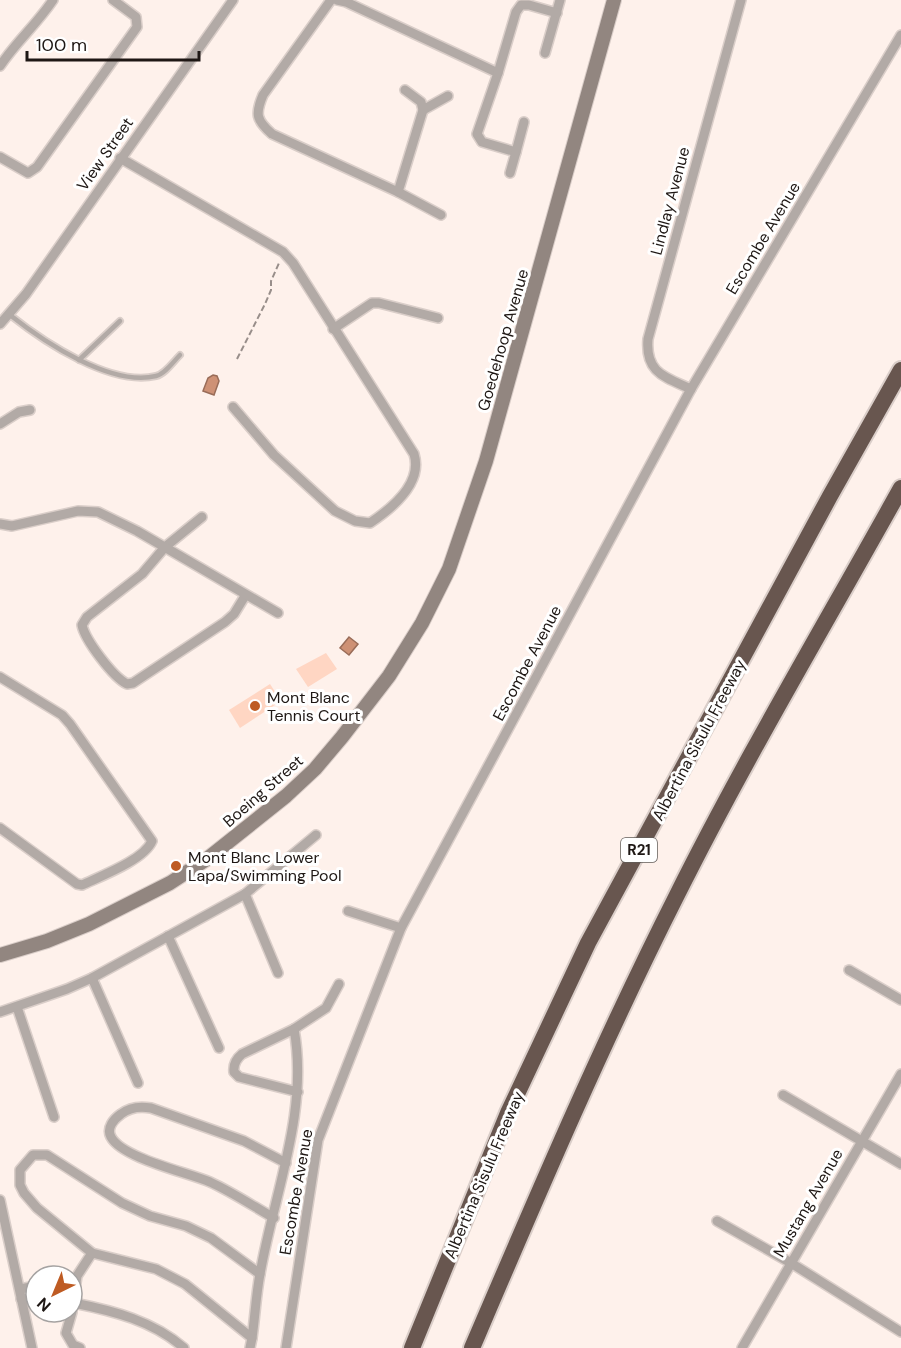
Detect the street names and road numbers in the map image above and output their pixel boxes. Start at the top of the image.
street label: View Street [72,113,138,195]
street label: Lindlay Avenue [645,145,695,257]
street label: Escombe Avenue [721,178,805,298]
street label: Goedehoop Avenue [473,267,533,413]
street label: Escombe Avenue [488,602,566,724]
street label: Albertina Sisulu Freeway [647,655,751,824]
street label: Boeing Street [218,750,308,832]
road number: R21 [621,838,657,862]
street label: Albertina Sisulu Freeway [439,1088,529,1262]
street label: Escombe Avenue [275,1127,317,1257]
street label: Mustang Avenue [768,1145,848,1261]

